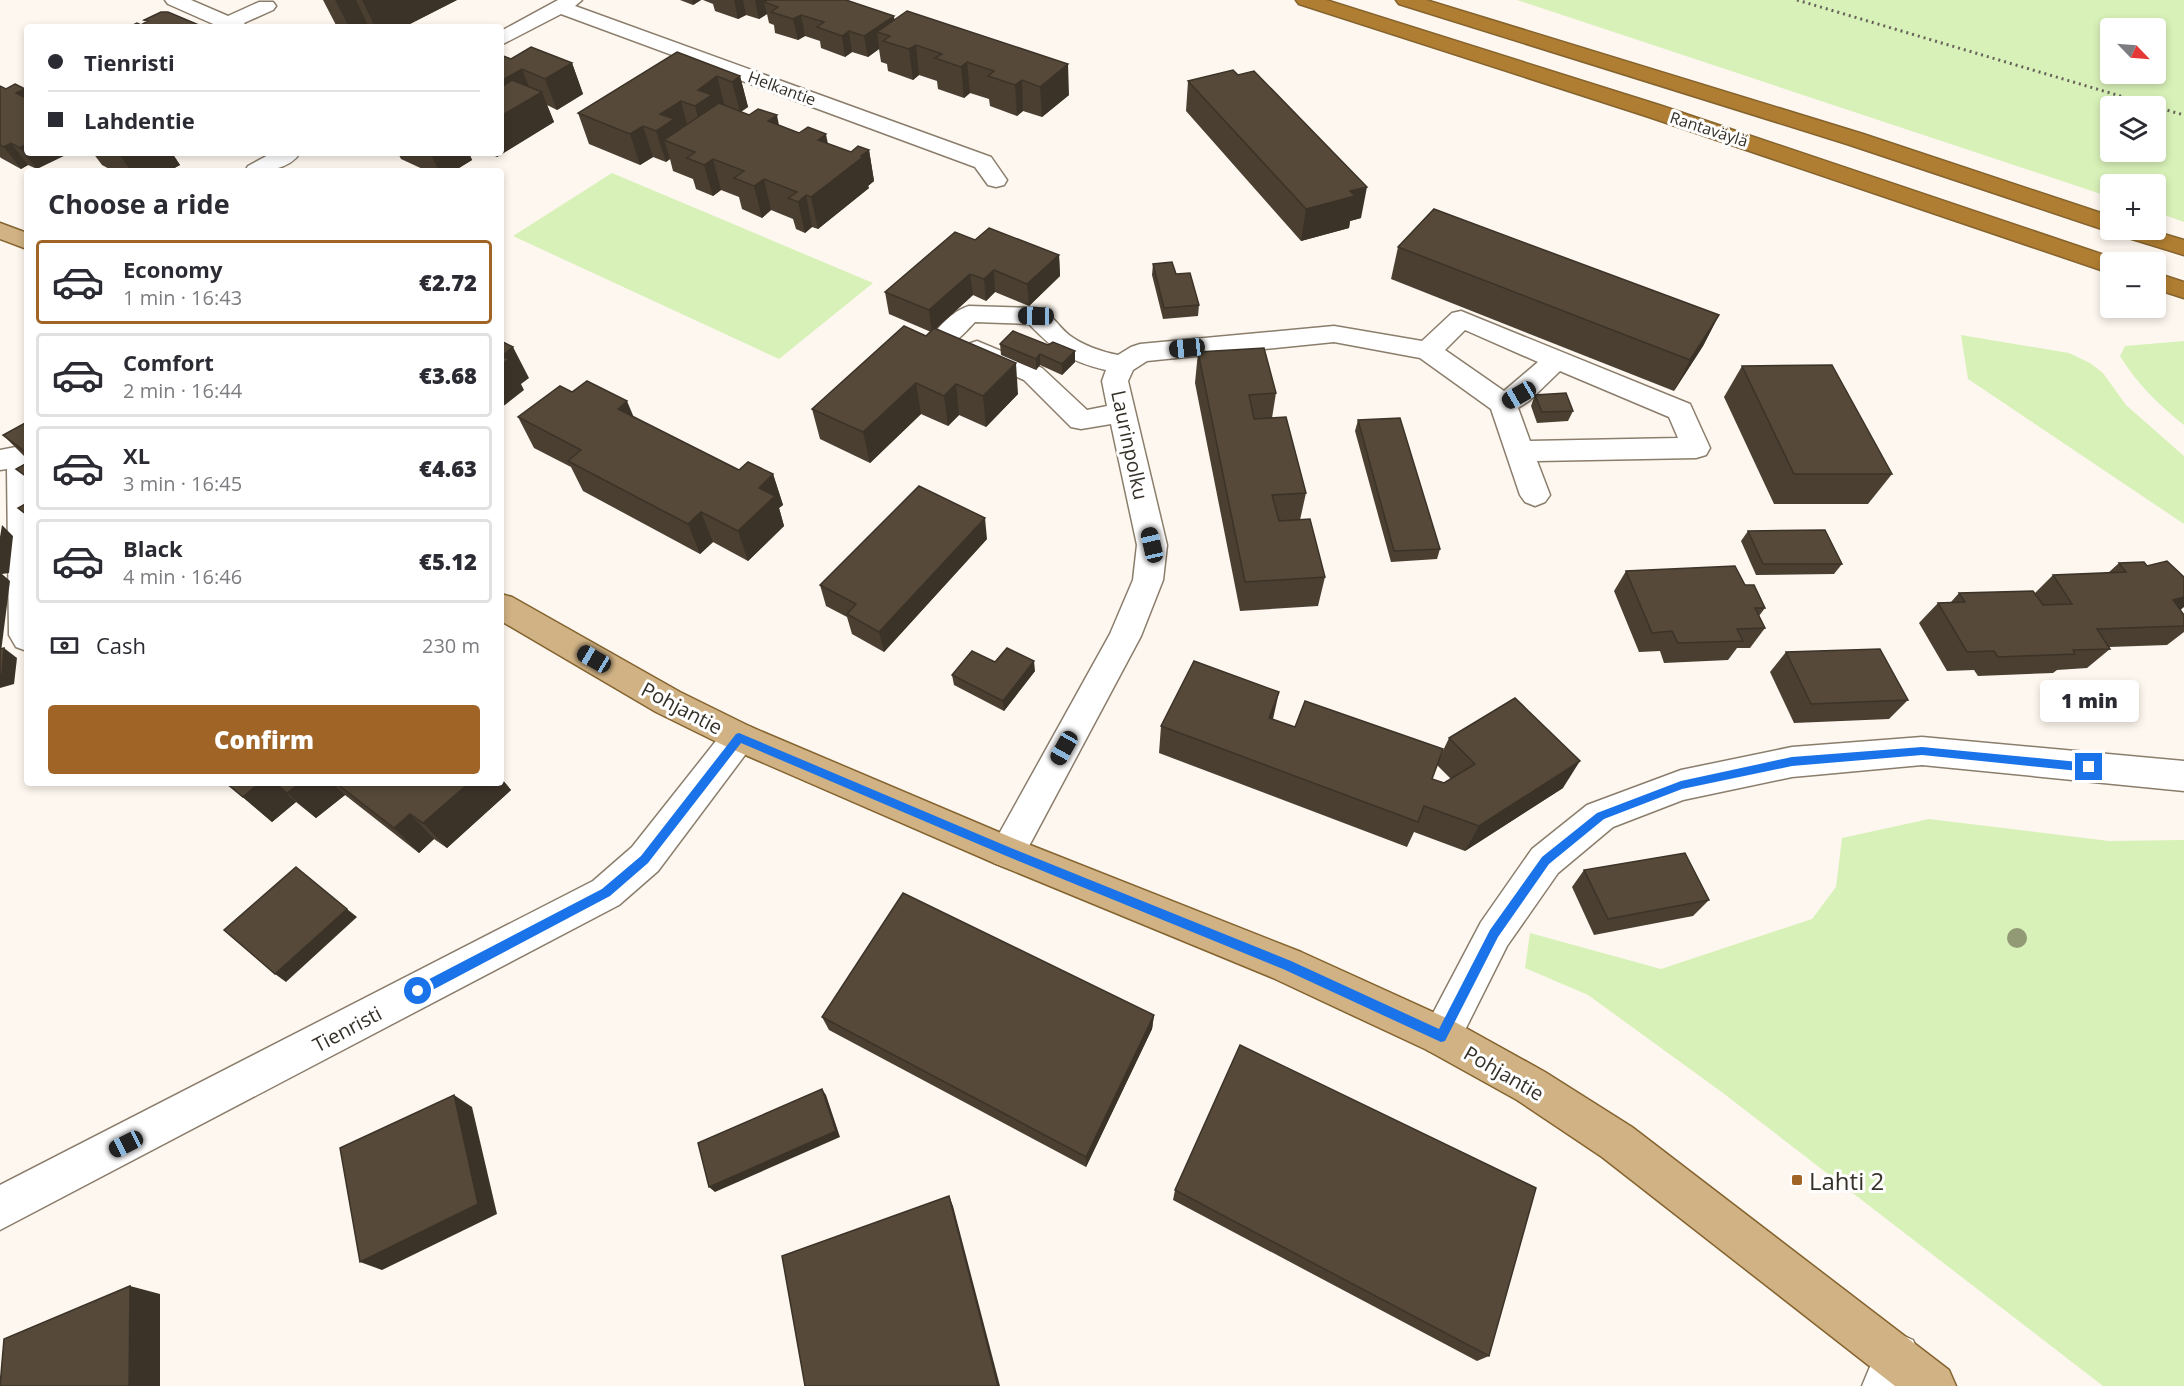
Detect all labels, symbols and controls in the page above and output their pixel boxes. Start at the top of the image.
north arrow [2100,18,2166,84]
map controls [2100,18,2166,318]
text: Tienristi [84,47,175,77]
street label: Helkantie [745,66,819,110]
button: layers [2100,96,2166,162]
text: Lahdentie [84,105,195,135]
street label: Rantaväylä [1667,106,1751,152]
button: + [2100,174,2166,240]
text: Choose a ride [48,185,230,222]
button: − [2100,252,2166,318]
text: Economy [123,254,222,284]
icon: car [51,255,105,309]
text: €2.72 [419,267,477,297]
text: 1 min · 16:43 [123,284,242,311]
car [1018,307,1054,325]
car [1168,337,1206,359]
text: Comfort [123,347,214,377]
icon: car [51,348,105,402]
text: €3.68 [419,360,477,390]
text: 2 min · 16:44 [123,377,242,404]
car [1499,378,1539,412]
street label: Laurinpolku [1105,388,1155,502]
text: XL [123,440,150,470]
icon: car [51,441,105,495]
text: €4.63 [419,453,477,483]
text: 3 min · 16:45 [123,470,242,497]
car [1139,525,1165,565]
text: Black [123,533,183,563]
icon: car [51,534,105,588]
text: €5.12 [419,546,477,576]
text: 4 min · 16:46 [123,563,242,590]
icon: cash [48,629,81,662]
text: Cash [96,630,146,660]
text: 230 m [422,632,480,659]
car [574,642,614,676]
street label: Pohjantie [637,675,727,741]
callout: 1 min [2040,680,2138,722]
text: 1 min [2061,687,2118,714]
button: Confirm [48,705,480,774]
car [1047,728,1081,768]
route end [2075,753,2102,780]
route start [404,977,431,1004]
street label: Tienristi [308,1000,386,1058]
street label: Pohjantie [1459,1039,1549,1107]
car [106,1128,146,1160]
place label: Lahti 2 [1809,1164,1884,1197]
marker: Lahti 2 [1790,1173,1804,1187]

